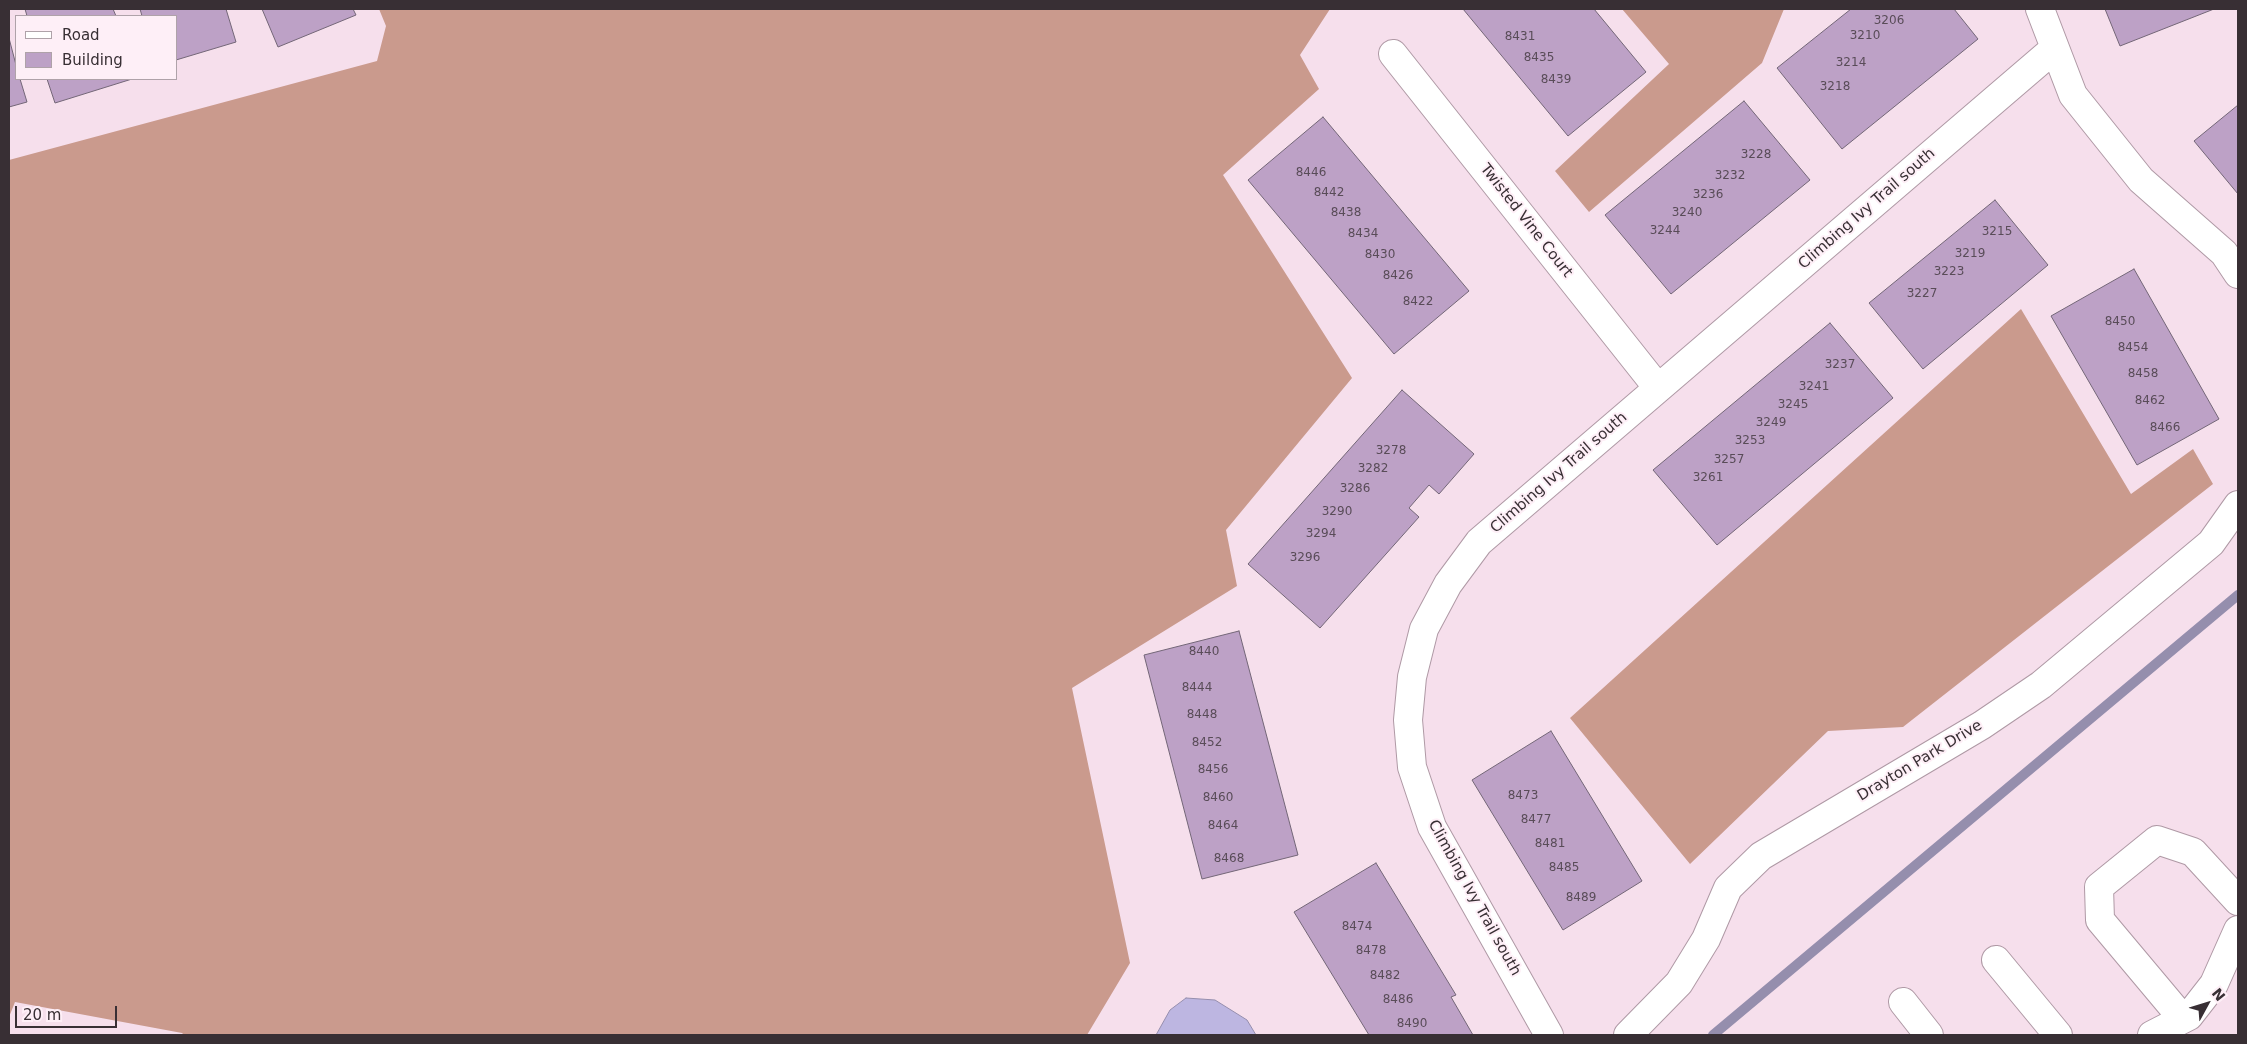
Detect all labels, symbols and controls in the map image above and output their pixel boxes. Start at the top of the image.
house number: 3206 [1874,14,1904,28]
legend [15,15,178,80]
text: Road [62,26,100,44]
house number: 3210 [1850,29,1880,43]
house number: 8431 [1505,30,1535,44]
text: Building [62,51,123,69]
house number: 8435 [1524,51,1554,65]
house number: 3214 [1836,56,1866,70]
house number: 8439 [1541,73,1571,87]
house number: 3218 [1820,80,1850,94]
street label: Climbing Ivy Trail south [1795,145,1939,273]
house number: 3228 [1741,148,1771,162]
street label: Twisted Vine Court [1476,161,1576,281]
house number: 8446 [1296,166,1326,180]
house number: 3232 [1715,169,1745,183]
house number: 8442 [1314,186,1344,200]
house number: 3236 [1693,188,1723,202]
house number: 8438 [1331,206,1361,220]
house number: 3240 [1672,206,1702,220]
house number: 3244 [1650,224,1680,238]
house number: 3215 [1982,225,2012,239]
house number: 8434 [1348,227,1378,241]
house number: 3219 [1955,247,1985,261]
house number: 8430 [1365,248,1395,262]
house number: 3223 [1934,265,1964,279]
house number: 8426 [1383,269,1413,283]
house number: 3227 [1907,287,1937,301]
house number: 8422 [1403,295,1433,309]
house number: 8450 [2105,315,2135,329]
house number: 8454 [2118,341,2148,355]
house number: 3237 [1825,358,1855,372]
house number: 8458 [2128,367,2158,381]
house number: 3241 [1799,380,1829,394]
house number: 8462 [2135,394,2165,408]
house number: 3245 [1778,398,1808,412]
street label: Climbing Ivy Trail south [1487,409,1631,537]
house number: 3249 [1756,416,1786,430]
house number: 8466 [2150,421,2180,435]
house number: 3253 [1735,434,1765,448]
house number: 3278 [1376,444,1406,458]
house number: 3257 [1714,453,1744,467]
house number: 3282 [1358,462,1388,476]
house number: 3261 [1693,471,1723,485]
house number: 3286 [1340,482,1370,496]
house number: 3290 [1322,505,1352,519]
house number: 3294 [1306,527,1336,541]
house number: 3296 [1290,551,1320,565]
house number: 8440 [1189,645,1219,659]
house number: 8444 [1182,681,1212,695]
house number: 8448 [1187,708,1217,722]
street label: Drayton Park Drive [1854,717,1986,805]
house number: 8452 [1192,736,1222,750]
house number: 8456 [1198,763,1228,777]
house number: 8473 [1508,789,1538,803]
house number: 8460 [1203,791,1233,805]
house number: 8477 [1521,813,1551,827]
street label: Climbing Ivy Trail south [1424,817,1524,979]
house number: 8464 [1208,819,1238,833]
house number: 8481 [1535,837,1565,851]
house number: 8468 [1214,852,1244,866]
house number: 8485 [1549,861,1579,875]
house number: 8489 [1566,891,1596,905]
house number: 8474 [1342,920,1372,934]
house number: 8478 [1356,944,1386,958]
house number: 8482 [1370,969,1400,983]
north arrow [2182,979,2232,1029]
text: N [2209,985,2229,1004]
house number: 8486 [1383,993,1413,1007]
scale bar [18,996,120,1028]
text: 20 m [23,1006,61,1024]
house number: 8490 [1397,1017,1427,1031]

